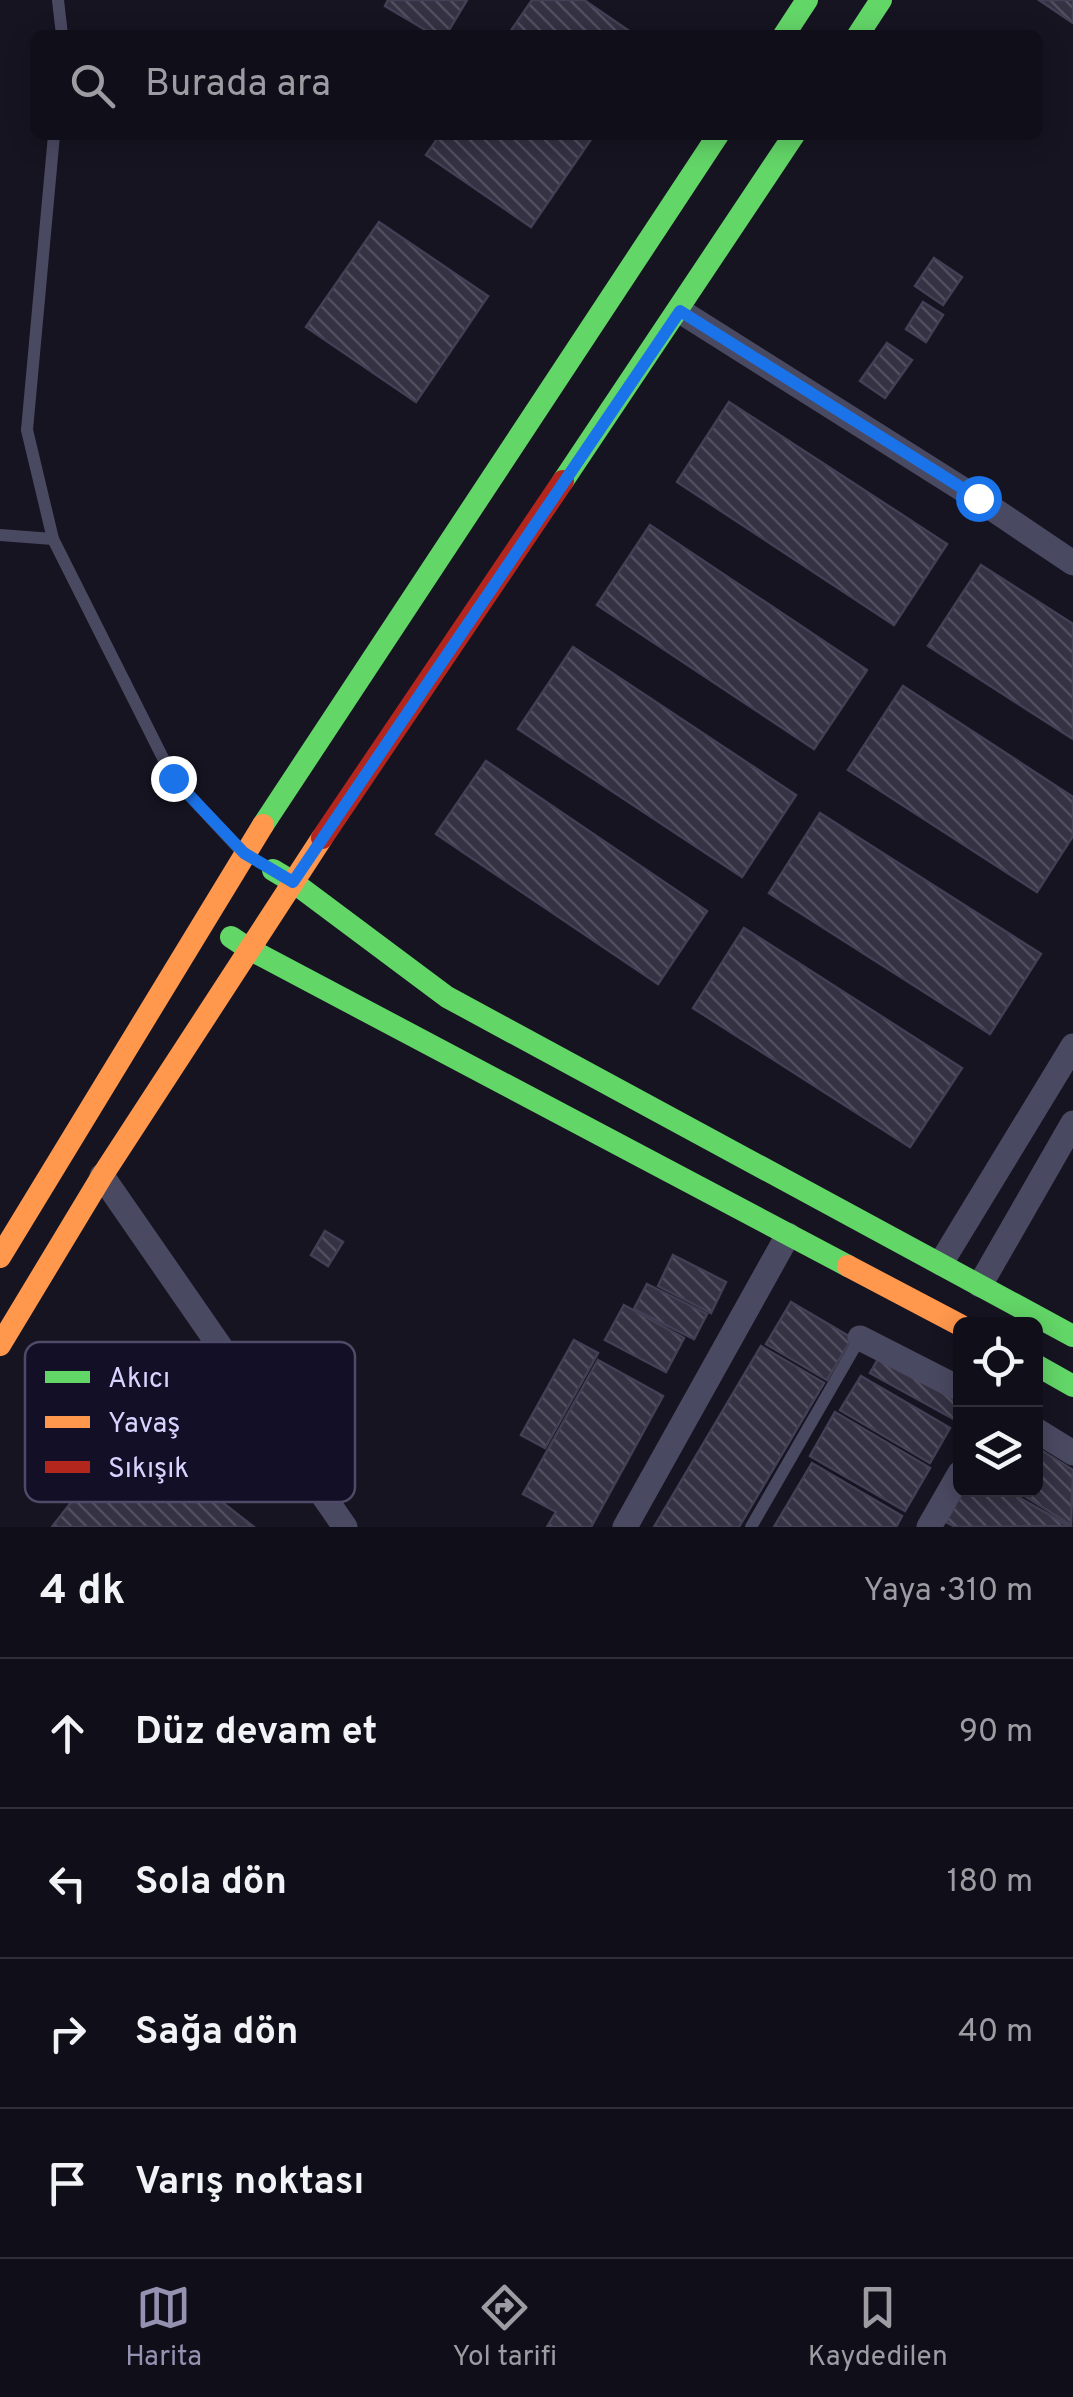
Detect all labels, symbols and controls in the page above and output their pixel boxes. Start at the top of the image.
search box [30,30,1043,140]
icon: search [65,58,120,113]
text: Burada ara [145,61,331,110]
route start [956,476,1002,522]
route end [151,756,197,802]
map controls [953,1317,1043,1497]
button: locate [953,1317,1043,1407]
legend [25,1342,355,1502]
text: Akıcı [108,1362,170,1398]
text: Yavaş [108,1407,180,1443]
button: layers [953,1407,1043,1497]
text: Sıkışık [108,1452,189,1488]
text: 4 dk [40,1566,125,1619]
text: Yaya · 310 m [863,1572,1033,1612]
icon: ahead [40,1706,95,1761]
text: Düz devam et [135,1709,377,1758]
text: 90 m [959,1713,1033,1753]
icon: left [40,1856,95,1911]
text: Sola dön [135,1859,287,1908]
text: 180 m [947,1863,1033,1903]
icon: right [40,2006,95,2061]
text: Sağa dön [135,2009,299,2058]
text: 40 m [958,2013,1033,2053]
icon: arrive [40,2156,95,2211]
text: Varış noktası [135,2159,364,2208]
tab: Harita [125,2280,202,2376]
tab: Yol tarifi [453,2280,557,2376]
tab: Kaydedilen [808,2280,948,2376]

